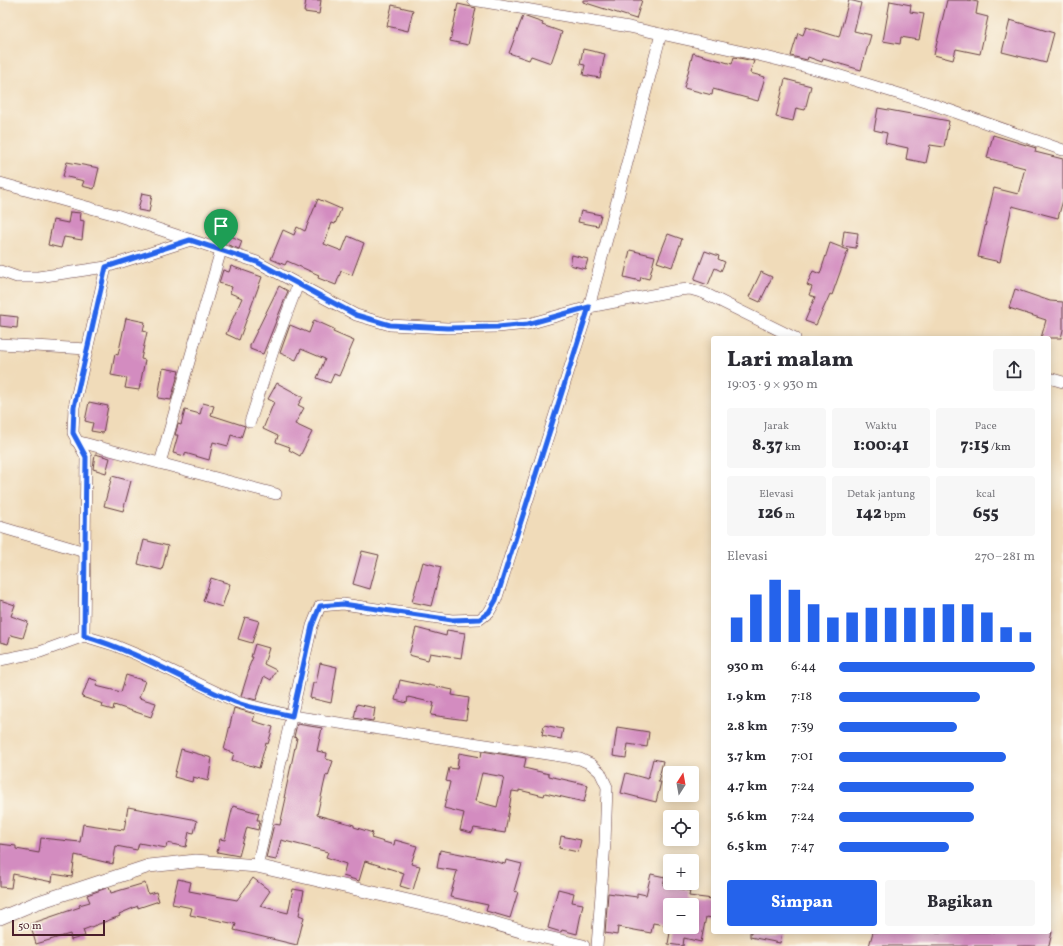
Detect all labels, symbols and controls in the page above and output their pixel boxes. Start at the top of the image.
pin [204,209,238,250]
icon: arrive [210,215,232,237]
text: Lari malam [727,345,854,376]
button: share [993,349,1035,391]
text: 19:03 · 9 × 930 m [727,376,818,394]
text: Jarak [764,419,789,434]
text: Waktu [865,419,897,434]
text: Pace [975,419,997,434]
text: 8.37 [752,434,783,457]
text: 1:00:41 [853,434,909,457]
text: 7:15 [961,434,989,457]
text: km [783,440,801,455]
text: /km [989,440,1011,455]
text: Elevasi [759,487,793,502]
text: Detak jantung [847,487,915,502]
text: kcal [976,487,995,502]
text: 126 [758,502,783,525]
text: 142 [856,502,882,525]
text: 655 [973,502,999,525]
text: m [783,508,795,523]
text: bpm [882,508,906,523]
text: Elevasi [727,548,768,566]
text: 270–281 m [974,548,1035,566]
text: 930 m [727,658,764,676]
text: 6:44 [791,658,816,676]
text: 1.9 km [727,688,766,706]
text: 7:18 [791,688,812,706]
text: 2.8 km [727,718,768,736]
text: 7:39 [791,718,814,736]
text: 3.7 km [727,748,766,766]
text: 7:01 [791,748,813,766]
north arrow [663,766,699,802]
map controls [663,766,699,934]
text: 4.7 km [727,778,767,796]
text: 7:24 [791,778,815,796]
text: 5.6 km [727,808,767,826]
text: 7:24 [791,808,815,826]
button: locate [663,810,699,846]
text: 6.5 km [727,838,767,856]
text: 7:47 [791,838,814,856]
button: + [663,854,699,890]
button: Simpan [727,880,877,926]
button: Bagikan [885,880,1035,926]
button: − [663,898,699,934]
scale bar [12,918,105,937]
text: 50 m [18,919,42,934]

